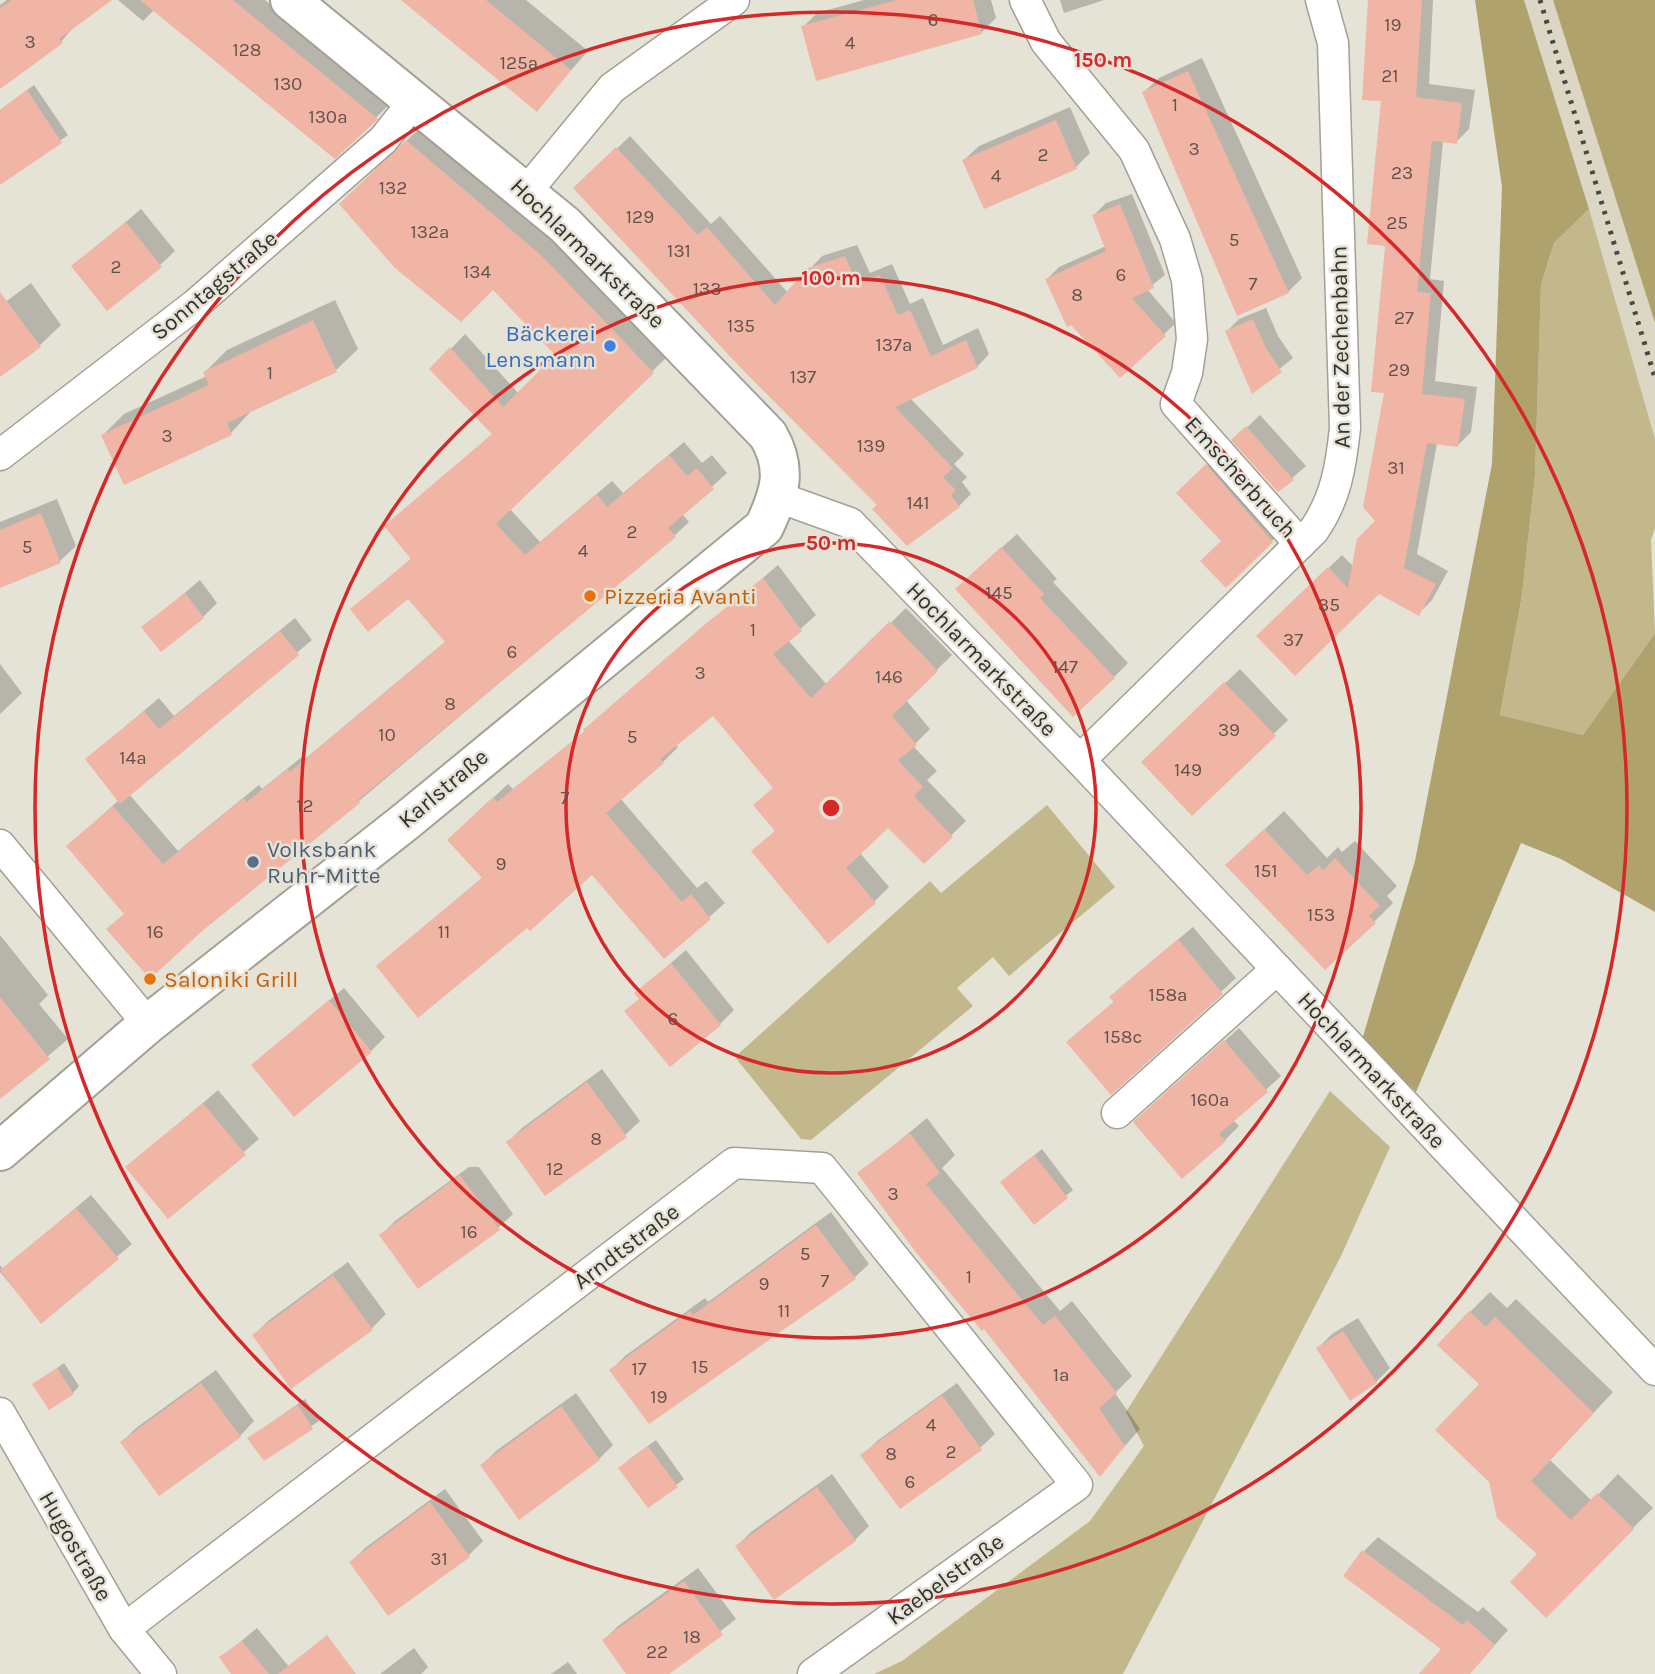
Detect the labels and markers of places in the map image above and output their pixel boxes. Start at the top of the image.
place label: Bäckerei Lensmann [486,320,596,373]
marker: Bäckerei Lensmann [602,338,618,354]
place label: Pizzeria Avanti [604,583,757,610]
marker: Pizzeria Avanti [582,588,598,604]
centre of rings [819,796,843,820]
place label: Volksbank Ruhr-Mitte [267,836,381,889]
marker: Volksbank Ruhr-Mitte [245,854,261,870]
place label: Saloniki Grill [164,966,298,993]
marker: Saloniki Grill [142,971,158,987]

